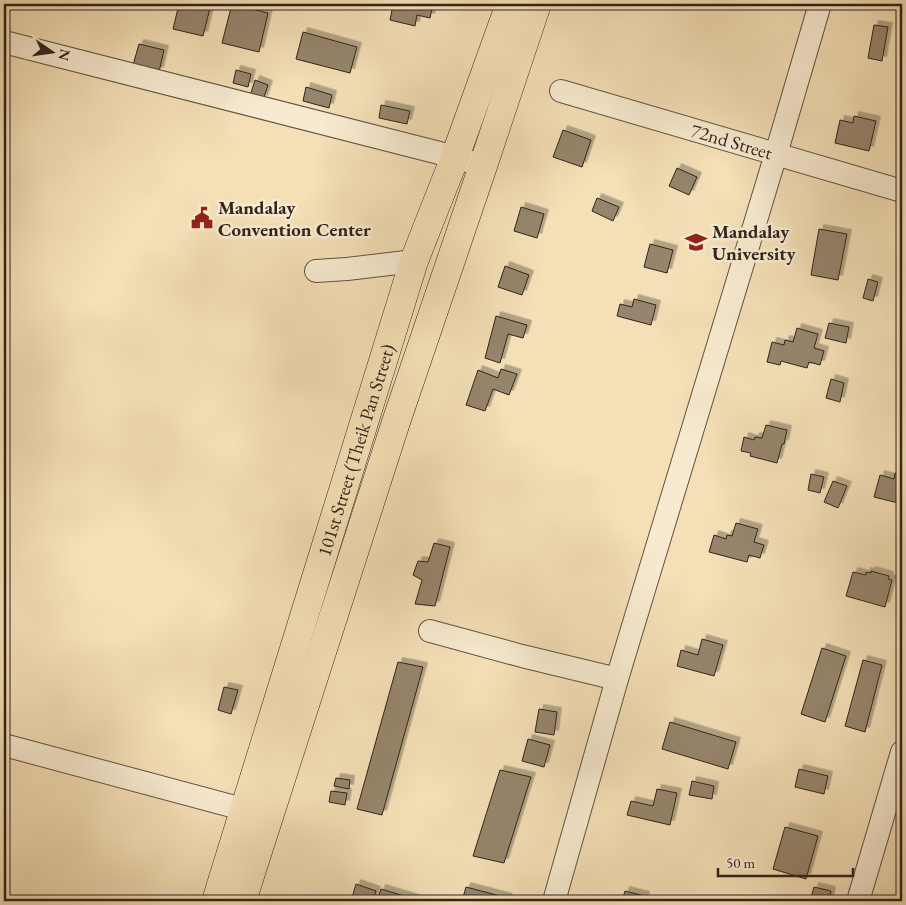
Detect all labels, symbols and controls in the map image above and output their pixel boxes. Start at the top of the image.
north arrow [28,28,78,78]
text: N [54,47,75,63]
street label: 72nd Street [688,117,775,165]
place label: Mandalay Convention Center [218,195,371,242]
public building icon: Mandalay Convention Center [189,205,215,231]
place label: Mandalay University [712,219,796,266]
school or university icon: Mandalay University [683,229,709,255]
street label: 101st Street (Theik Pan Street) [311,341,400,559]
scale bar [718,845,854,877]
text: 50 m [726,853,755,872]

